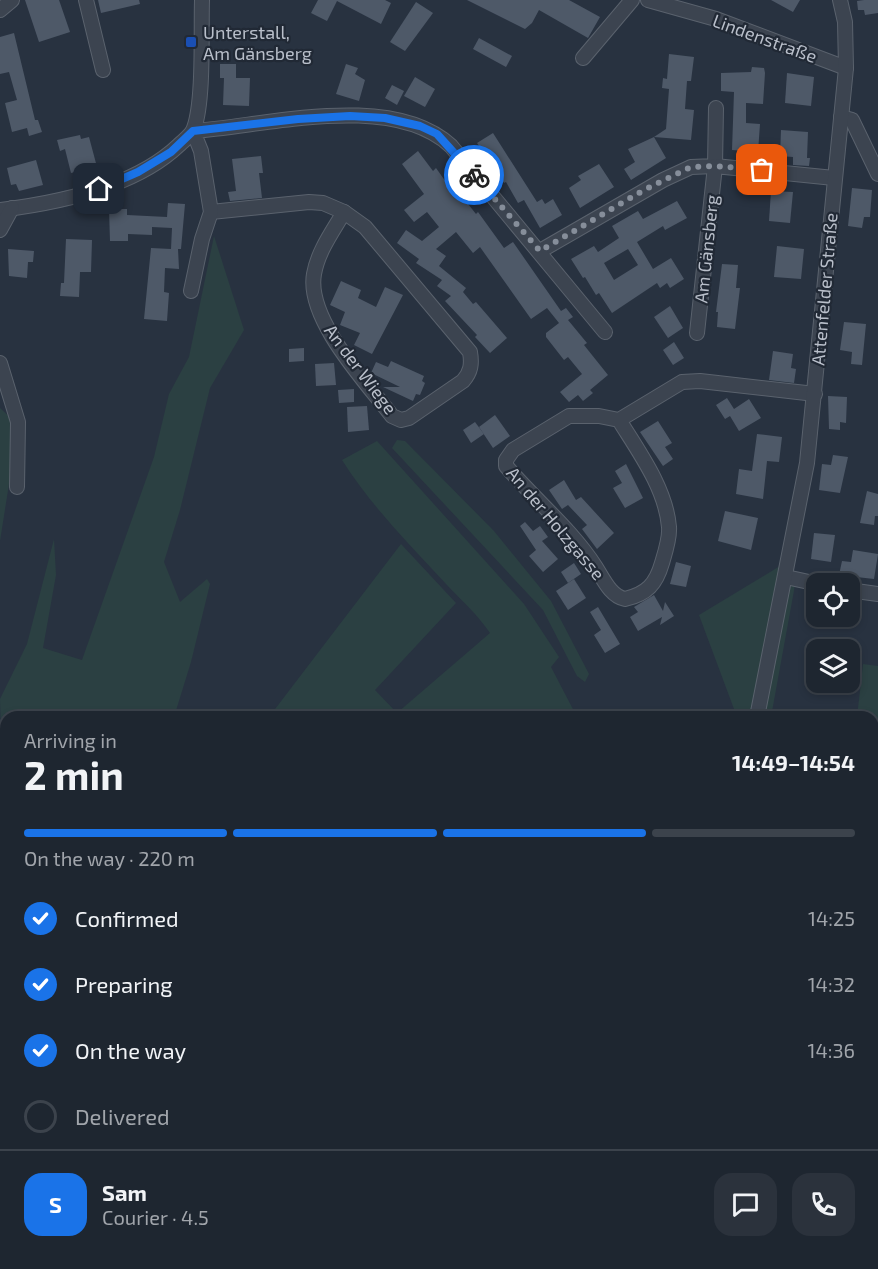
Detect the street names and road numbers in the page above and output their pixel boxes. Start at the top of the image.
street label: Lindenstraße [710,9,820,67]
street label: Am Gänsberg [689,194,723,304]
street label: Attenfelder Straße [806,212,842,366]
street label: An der Wiege [320,320,402,418]
street label: An der Holzgasse [502,462,610,584]

